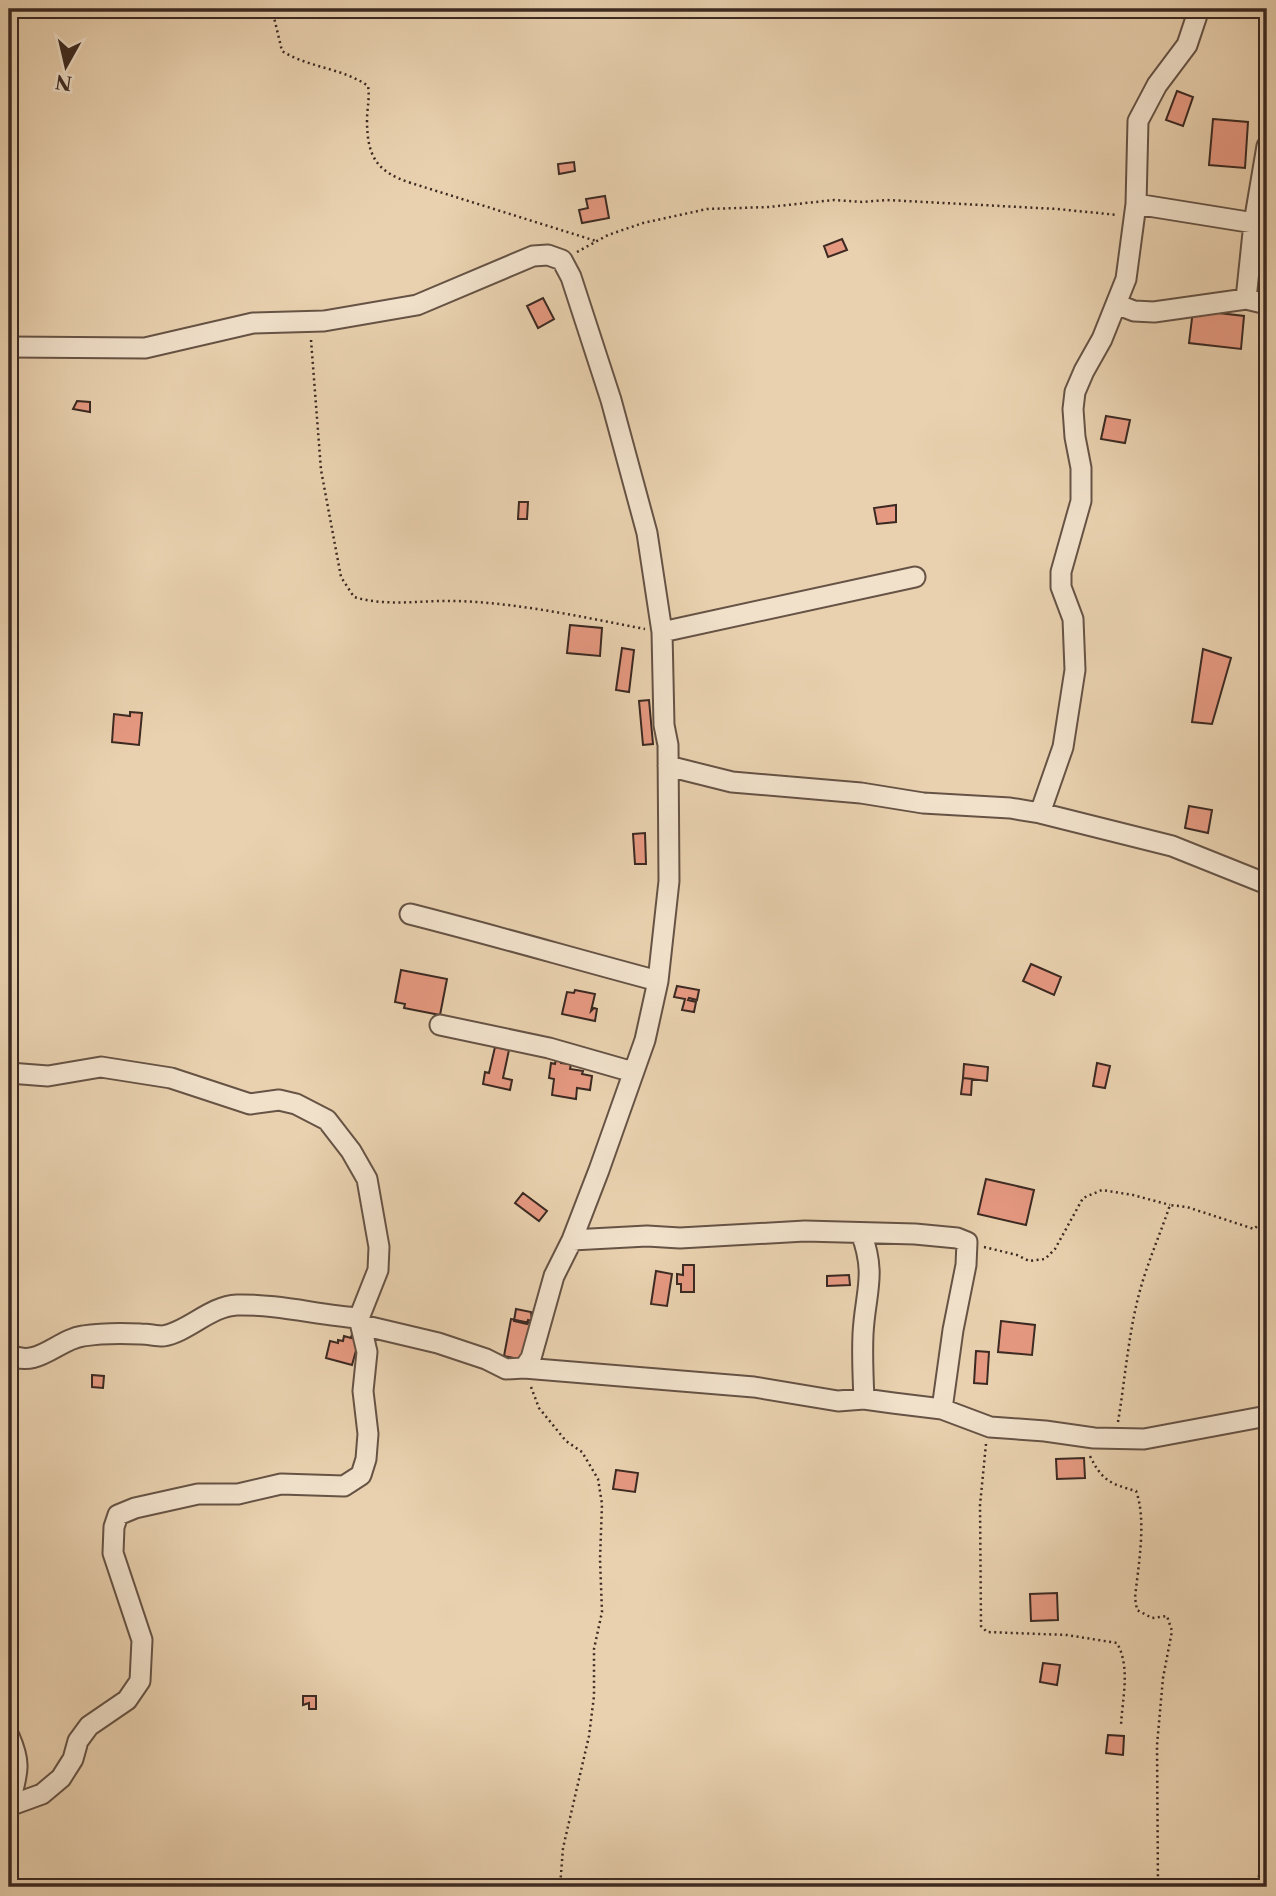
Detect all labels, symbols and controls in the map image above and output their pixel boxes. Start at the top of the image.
north arrow [32,32,102,102]
text: N [54,70,73,95]

